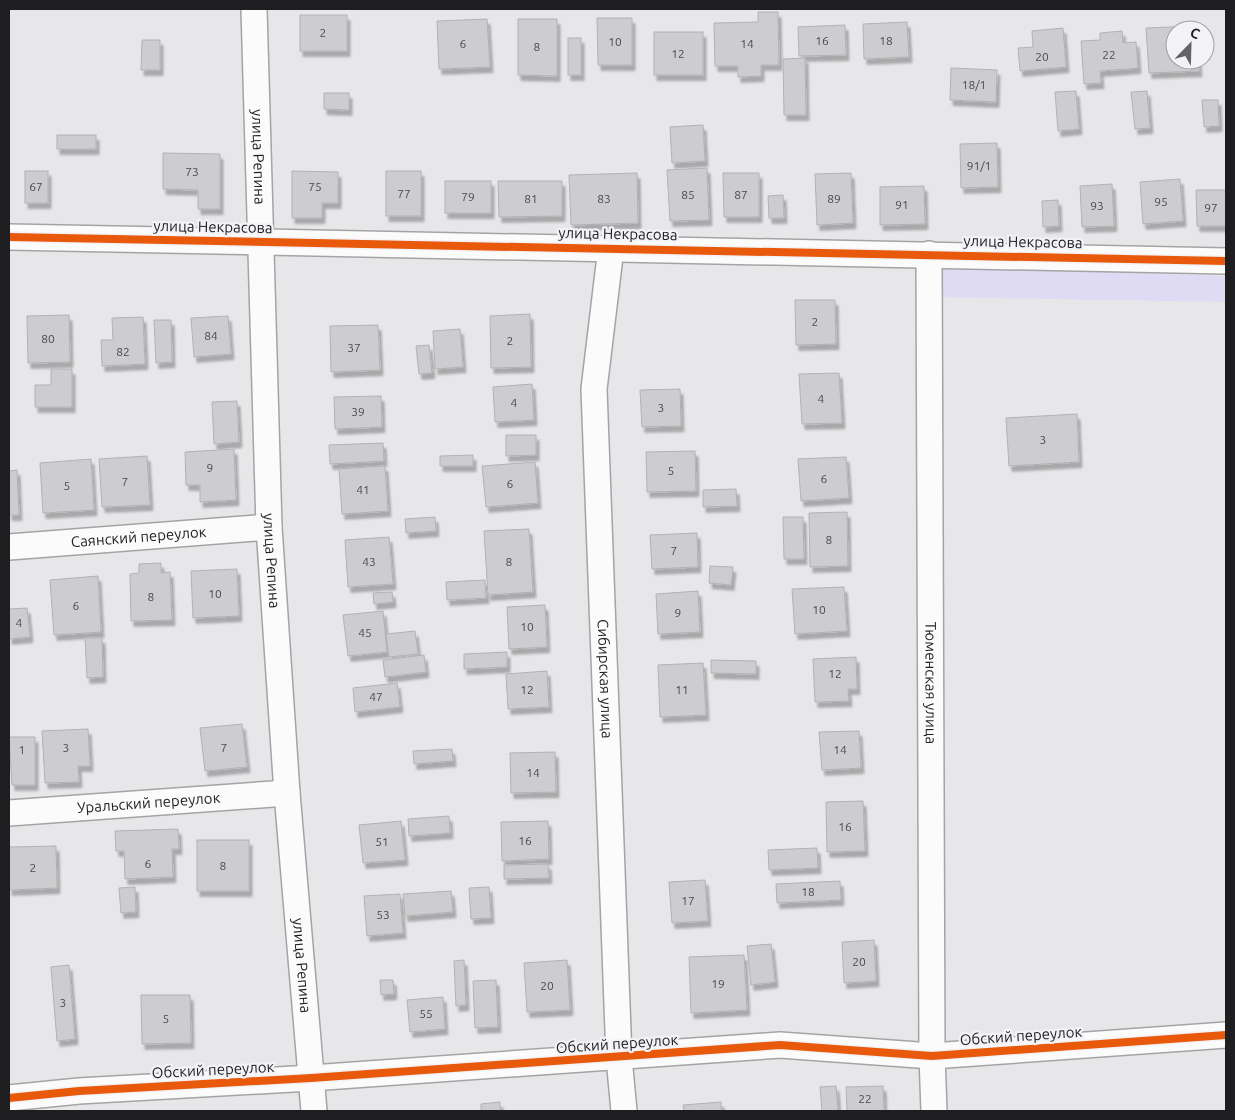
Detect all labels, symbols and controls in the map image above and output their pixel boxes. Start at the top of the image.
north arrow [1165,20,1215,70]
text: С [1188,24,1202,42]
house number: 2 [320,26,326,39]
house number: 16 [815,34,829,47]
house number: 18 [879,34,893,47]
house number: 10 [608,35,622,48]
house number: 6 [460,37,467,50]
house number: 14 [740,37,754,50]
house number: 8 [534,40,541,53]
house number: 12 [671,47,685,60]
house number: 22 [1102,48,1116,61]
house number: 20 [1035,50,1049,63]
house number: 18/1 [962,78,986,91]
street label: улица Репина [249,109,269,205]
house number: 91/1 [967,159,991,172]
house number: 73 [185,165,199,178]
house number: 67 [29,180,43,193]
house number: 75 [308,180,322,193]
house number: 77 [397,187,411,200]
house number: 85 [681,188,695,201]
house number: 87 [734,188,748,201]
house number: 79 [461,190,475,203]
house number: 81 [524,192,538,205]
house number: 83 [597,192,611,205]
house number: 89 [827,192,841,205]
house number: 95 [1154,195,1168,208]
house number: 91 [895,198,909,211]
house number: 93 [1090,199,1104,212]
house number: 97 [1204,201,1218,214]
street label: улица Некрасова [153,217,273,236]
street label: улица Некрасова [558,224,678,243]
street label: улица Некрасова [963,232,1083,251]
house number: 2 [812,315,818,328]
house number: 84 [204,329,218,342]
house number: 80 [41,332,55,345]
house number: 2 [507,334,513,347]
house number: 37 [347,341,361,354]
house number: 82 [116,345,130,358]
house number: 4 [818,392,825,405]
house number: 4 [511,396,518,409]
house number: 3 [658,401,664,414]
house number: 39 [351,405,365,418]
house number: 3 [1040,433,1046,446]
house number: 9 [207,461,213,474]
house number: 5 [668,464,674,477]
house number: 6 [821,472,828,485]
house number: 7 [122,475,128,488]
house number: 6 [507,477,514,490]
house number: 5 [64,479,70,492]
house number: 41 [356,483,370,496]
street label: улица Репина [261,513,283,609]
street label: Саянский переулок [70,523,207,550]
house number: 8 [826,533,833,546]
house number: 7 [671,544,677,557]
house number: 43 [362,555,376,568]
house number: 8 [506,555,513,568]
house number: 10 [208,587,222,600]
house number: 8 [148,590,155,603]
house number: 6 [73,599,80,612]
house number: 10 [812,603,826,616]
house number: 9 [675,606,681,619]
house number: 4 [16,616,23,629]
street label: Сибирская улица [595,619,616,739]
house number: 10 [520,620,534,633]
street label: Тюменская улица [922,622,940,744]
house number: 45 [358,626,372,639]
house number: 12 [828,667,842,680]
house number: 12 [520,683,534,696]
house number: 11 [675,683,689,696]
house number: 47 [369,690,383,703]
house number: 3 [63,741,69,754]
house number: 7 [221,741,227,754]
house number: 1 [19,743,25,756]
house number: 14 [833,743,847,756]
house number: 14 [526,766,540,779]
street label: Уральский переулок [76,789,221,816]
house number: 16 [838,820,852,833]
house number: 16 [518,834,532,847]
house number: 51 [375,835,389,848]
house number: 6 [145,857,152,870]
house number: 8 [220,859,227,872]
house number: 2 [30,861,36,874]
house number: 18 [801,885,815,898]
house number: 17 [681,894,695,907]
house number: 53 [376,908,390,921]
street label: улица Репина [290,917,315,1014]
house number: 20 [852,955,866,968]
house number: 19 [711,977,725,990]
house number: 20 [540,979,554,992]
house number: 3 [60,996,66,1009]
house number: 55 [419,1007,433,1020]
house number: 5 [163,1012,169,1025]
street label: Обский переулок [959,1023,1083,1048]
street label: Обский переулок [555,1031,679,1056]
street label: Обский переулок [151,1058,275,1081]
house number: 22 [858,1092,872,1105]

